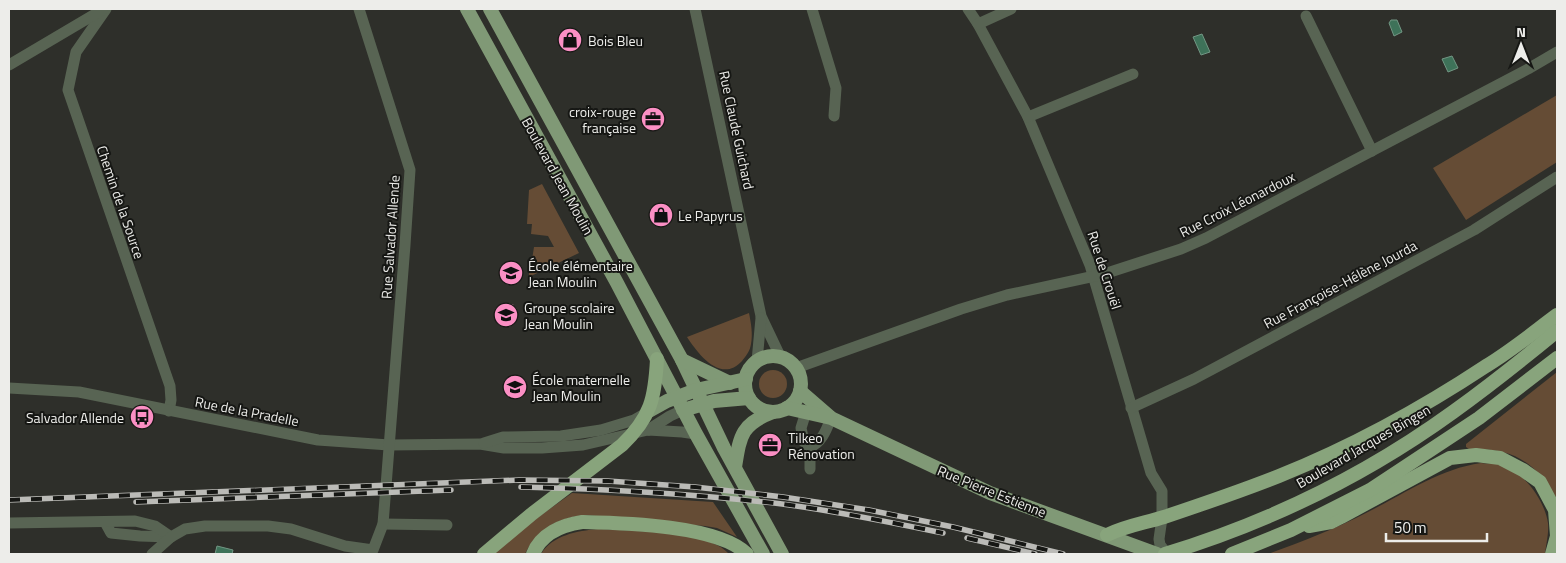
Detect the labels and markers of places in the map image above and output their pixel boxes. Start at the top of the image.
shop icon: Bois Bleu [557,27,583,53]
place label: Bois Bleu [588,30,643,51]
place label: croix-rouge française [569,101,636,138]
office icon: croix-rouge française [640,106,666,132]
shop icon: Le Papyrus [648,202,674,228]
place label: Le Papyrus [678,205,743,226]
place label: École élémentaire Jean Moulin [528,255,633,292]
school or university icon: École élémentaire Jean Moulin [498,260,524,286]
place label: Groupe scolaire Jean Moulin [524,297,615,334]
school or university icon: Groupe scolaire Jean Moulin [493,302,519,328]
place label: École maternelle Jean Moulin [532,369,630,406]
school or university icon: École maternelle Jean Moulin [502,374,528,400]
bus stop icon: Salvador Allende [129,404,155,430]
place label: Salvador Allende [26,407,124,428]
place label: Tilkeo Rénovation [788,427,855,464]
office icon: Tilkeo Rénovation [757,432,783,458]

